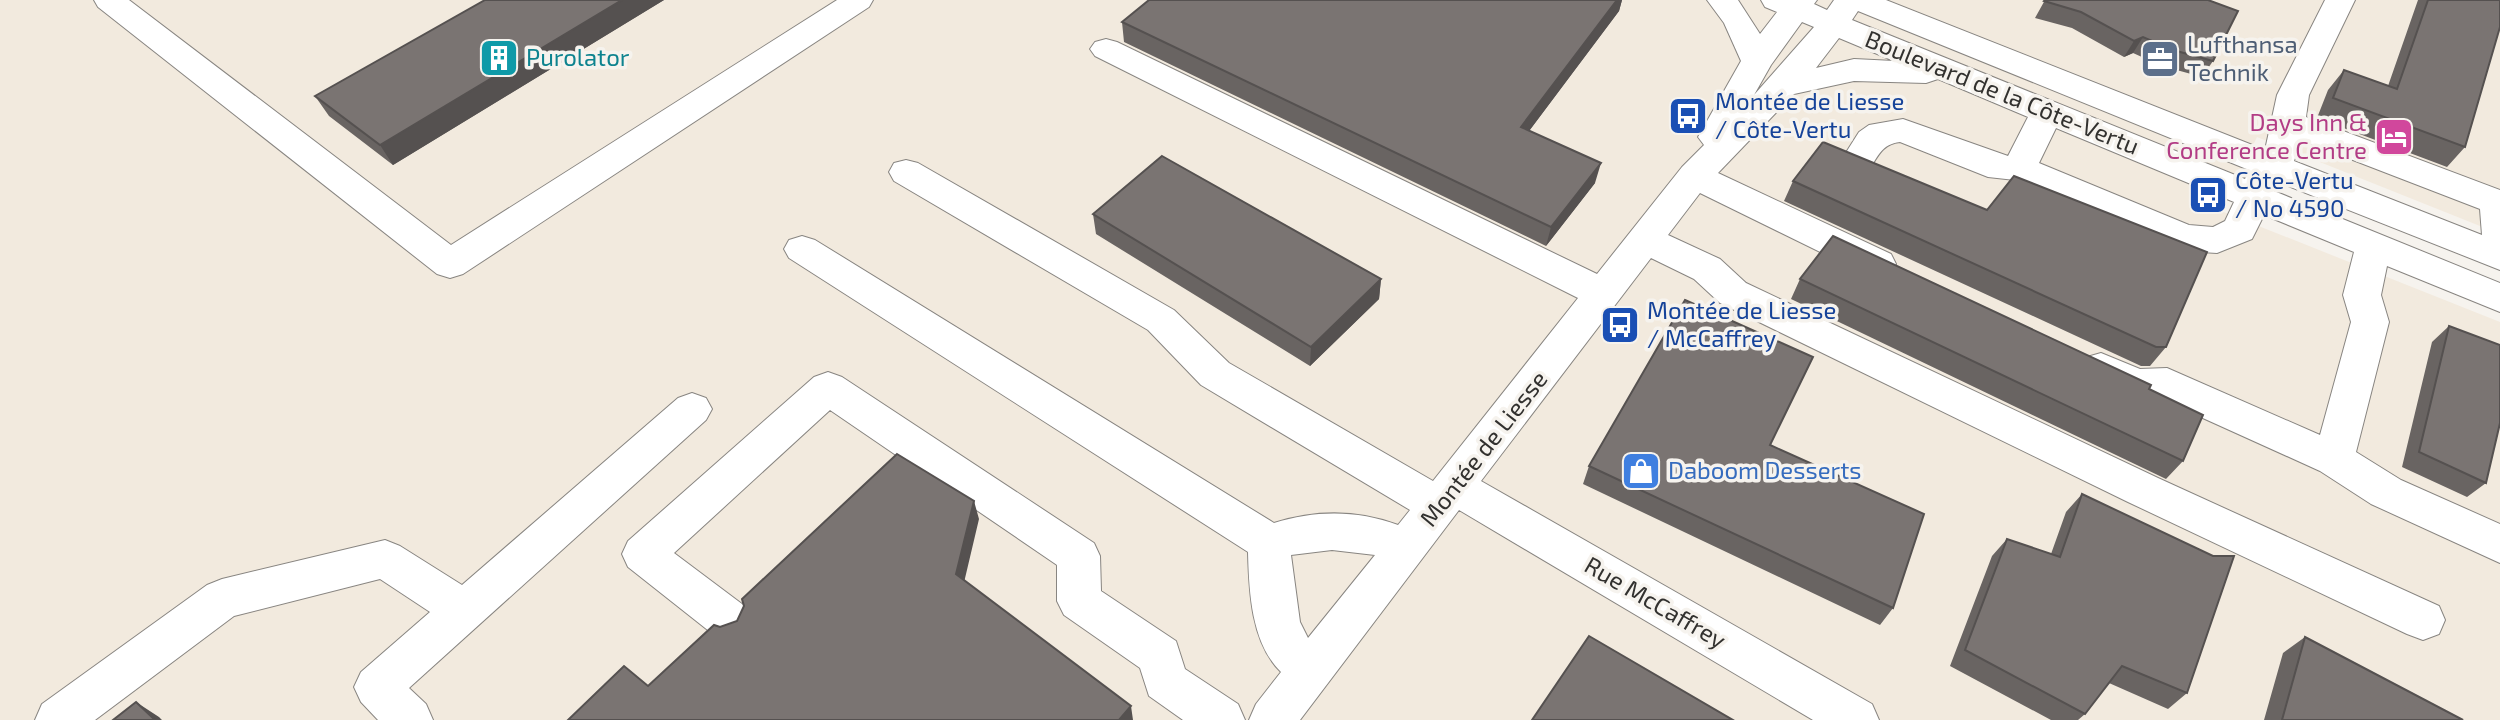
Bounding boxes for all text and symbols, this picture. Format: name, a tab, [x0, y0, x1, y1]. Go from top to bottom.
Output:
street label: Boulevard de la Côte-Vertu	[1861, 23, 2144, 160]
place label: Lufthansa Technik	[2187, 29, 2298, 86]
building icon: Purolator	[478, 37, 520, 79]
office icon: Lufthansa Technik	[2139, 38, 2181, 80]
place label: Purolator	[526, 42, 630, 71]
place label: Montée de Liesse / Côte-Vertu	[1715, 86, 1904, 143]
bus stop icon: Montée de Liesse / Côte-Vertu	[1667, 95, 1709, 137]
place label: Days Inn & Conference Centre	[2166, 107, 2367, 164]
hotel icon: Days Inn & Conference Centre	[2373, 116, 2415, 158]
place label: Côte-Vertu / No 4590	[2235, 165, 2354, 222]
bus stop icon: Côte-Vertu / No 4590	[2187, 174, 2229, 216]
place label: Montée de Liesse / McCaffrey	[1647, 295, 1836, 352]
bus stop icon: Montée de Liesse / McCaffrey	[1599, 304, 1641, 346]
street label: Montée de Liesse	[1413, 365, 1553, 532]
shop icon: Daboom Desserts	[1620, 450, 1662, 492]
place label: Daboom Desserts	[1668, 455, 1862, 484]
street label: Rue McCaffrey	[1580, 550, 1732, 654]

